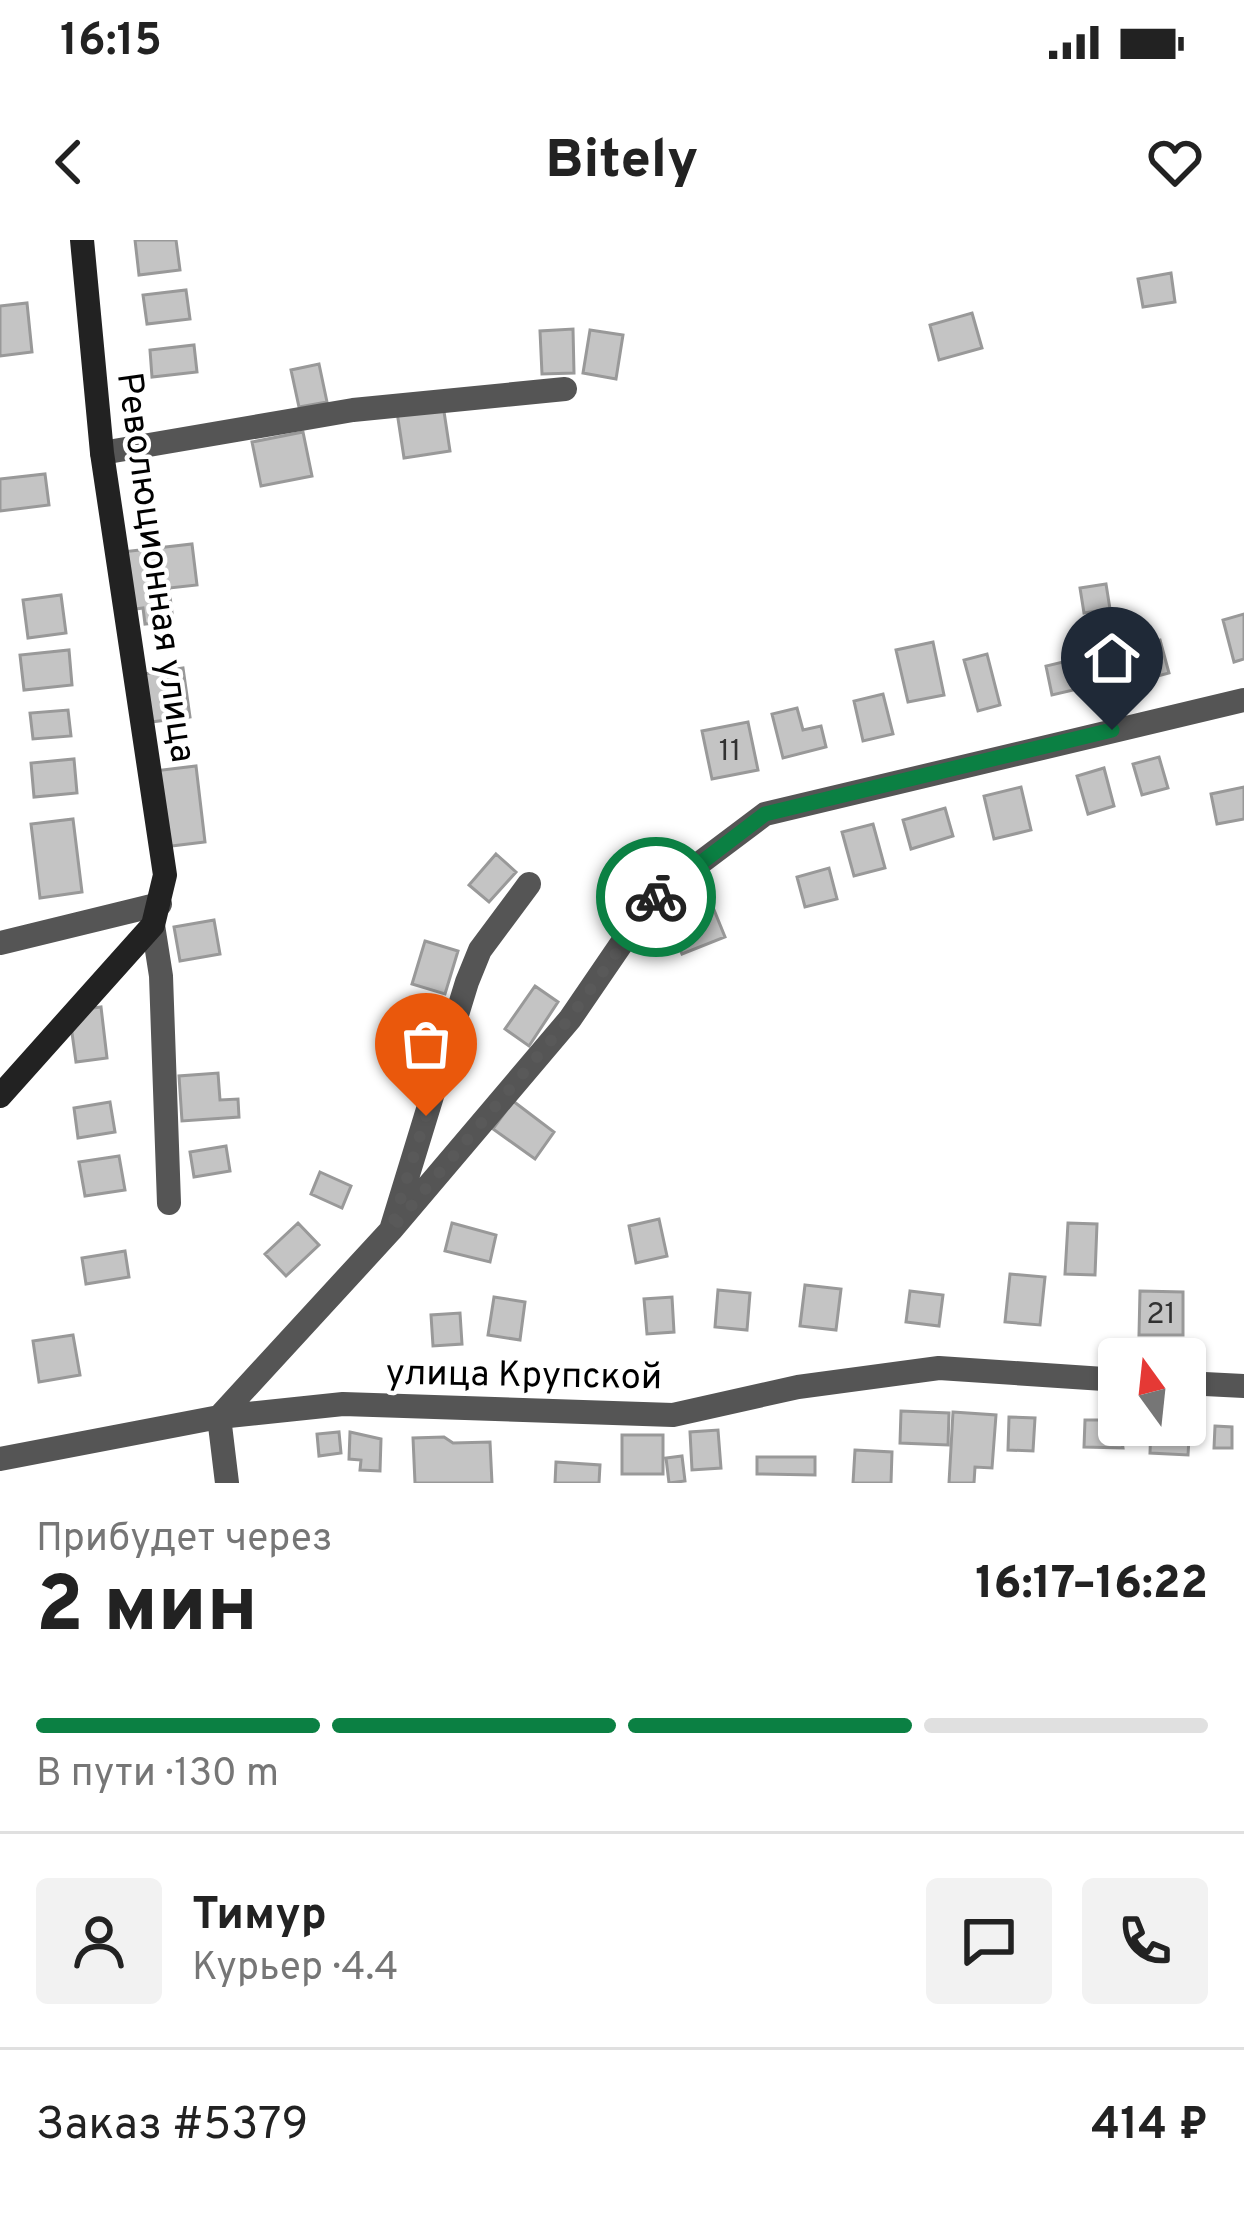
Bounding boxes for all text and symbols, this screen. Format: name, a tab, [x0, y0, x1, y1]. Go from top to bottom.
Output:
text: 16:15	[60, 14, 162, 71]
text: Bitely	[546, 128, 698, 197]
icon: back	[36, 129, 102, 195]
icon: heart	[1142, 129, 1208, 195]
street label: Революционная улица	[104, 369, 204, 766]
pin	[1061, 607, 1163, 730]
icon: home	[1079, 625, 1145, 691]
house number: 11	[719, 734, 741, 771]
courier	[596, 837, 716, 957]
icon: bike	[623, 864, 689, 930]
pin	[375, 993, 477, 1116]
icon: bag	[393, 1011, 459, 1077]
house number: 21	[1146, 1297, 1176, 1334]
north arrow	[1098, 1338, 1206, 1446]
map controls	[1098, 1338, 1206, 1446]
street label: улица Крупской	[385, 1352, 662, 1402]
text: Прибудет через	[36, 1516, 333, 1565]
text: 16:17–16:22	[975, 1557, 1208, 1614]
text: 2 мин	[36, 1560, 258, 1659]
text: В пути · 130 m	[36, 1751, 279, 1800]
button: person	[36, 1878, 162, 2004]
button: chat	[926, 1878, 1052, 2004]
button: phone	[1082, 1878, 1208, 2004]
text: Тимур	[192, 1888, 327, 1945]
text: Курьер · 4.4	[192, 1945, 398, 1994]
text: Заказ #5379	[36, 2098, 308, 2155]
text: 414 ₽	[1091, 2098, 1208, 2155]

